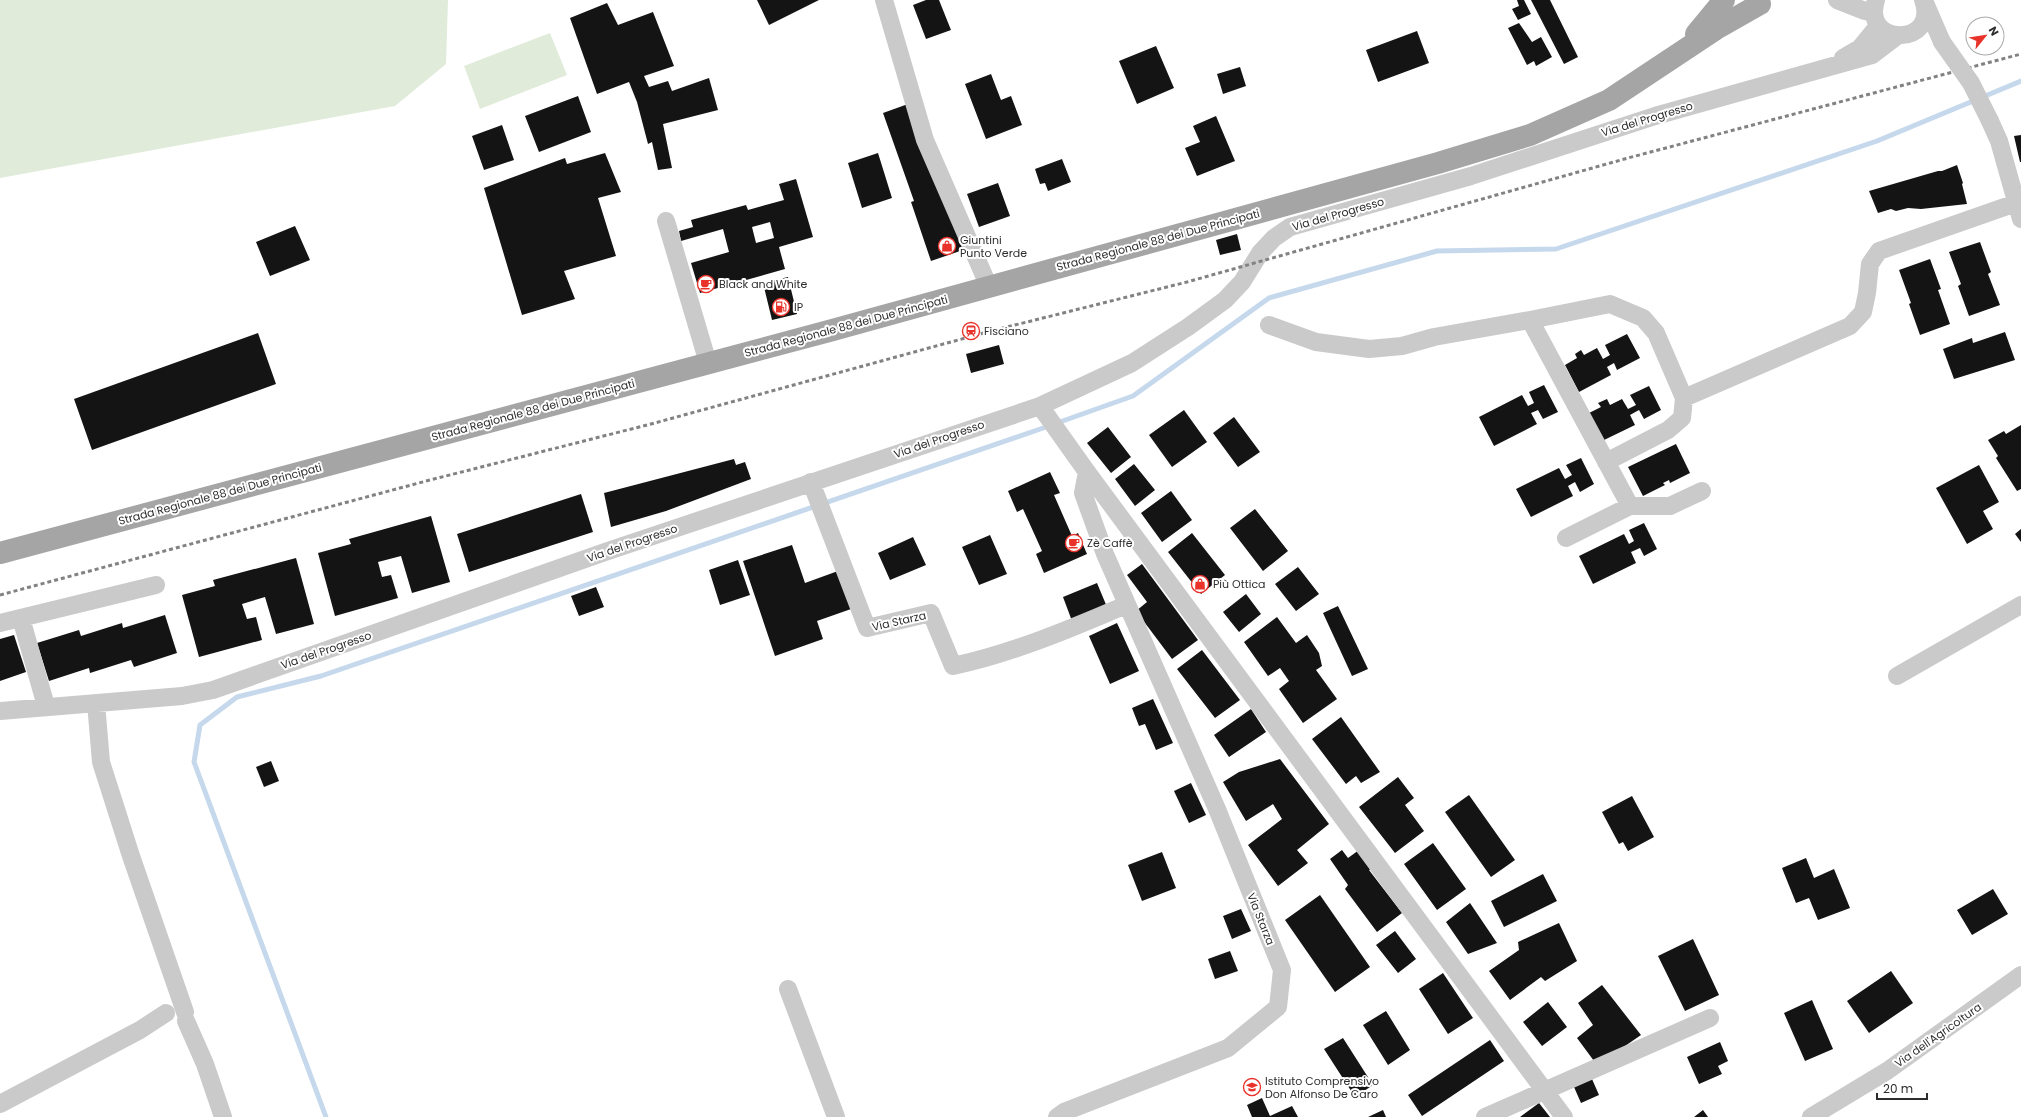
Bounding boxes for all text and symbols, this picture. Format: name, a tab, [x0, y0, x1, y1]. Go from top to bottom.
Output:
north arrow	[1965, 16, 2005, 56]
text: N	[1985, 23, 2003, 39]
street label: Via del Progresso	[1599, 97, 1695, 141]
street label: Via del Progresso	[1290, 193, 1386, 235]
street label: Strada Regionale 88 dei Due Principati	[1055, 205, 1262, 275]
place label: Giuntini Punto Verde	[960, 232, 1027, 261]
shop icon: Giuntini Punto Verde	[937, 236, 957, 256]
cafe icon: Black and White	[696, 274, 716, 294]
place label: Black and White	[719, 276, 807, 292]
street label: Strada Regionale 88 dei Due Principati	[743, 291, 950, 361]
fuel station icon: IP	[771, 297, 791, 317]
place label: IP	[794, 299, 803, 315]
station icon: Fisciano	[961, 321, 981, 341]
place label: Fisciano	[984, 323, 1029, 339]
street label: Strada Regionale 88 dei Due Principati	[430, 375, 637, 445]
street label: Via del Progresso	[892, 416, 986, 462]
street label: Strada Regionale 88 dei Due Principati	[117, 459, 324, 529]
street label: Via del Progresso	[585, 520, 679, 566]
cafe icon: Zè Caffè	[1064, 533, 1084, 553]
place label: Zè Caffè	[1087, 535, 1133, 551]
shop icon: Più Ottica	[1190, 574, 1210, 594]
place label: Più Ottica	[1213, 576, 1266, 592]
street label: Via Starza	[870, 607, 928, 635]
street label: Via del Progresso	[279, 627, 373, 673]
street label: Via Starza	[1243, 891, 1279, 947]
street label: Via dell'Agricoltura	[1891, 999, 1985, 1071]
place label: Istituto Comprensivo Don Alfonso De Caro	[1265, 1073, 1379, 1102]
scale bar	[1877, 1075, 1927, 1101]
school or university icon: Istituto Comprensivo Don Alfonso De Caro	[1242, 1077, 1262, 1097]
text: 20 m	[1883, 1080, 1913, 1097]

